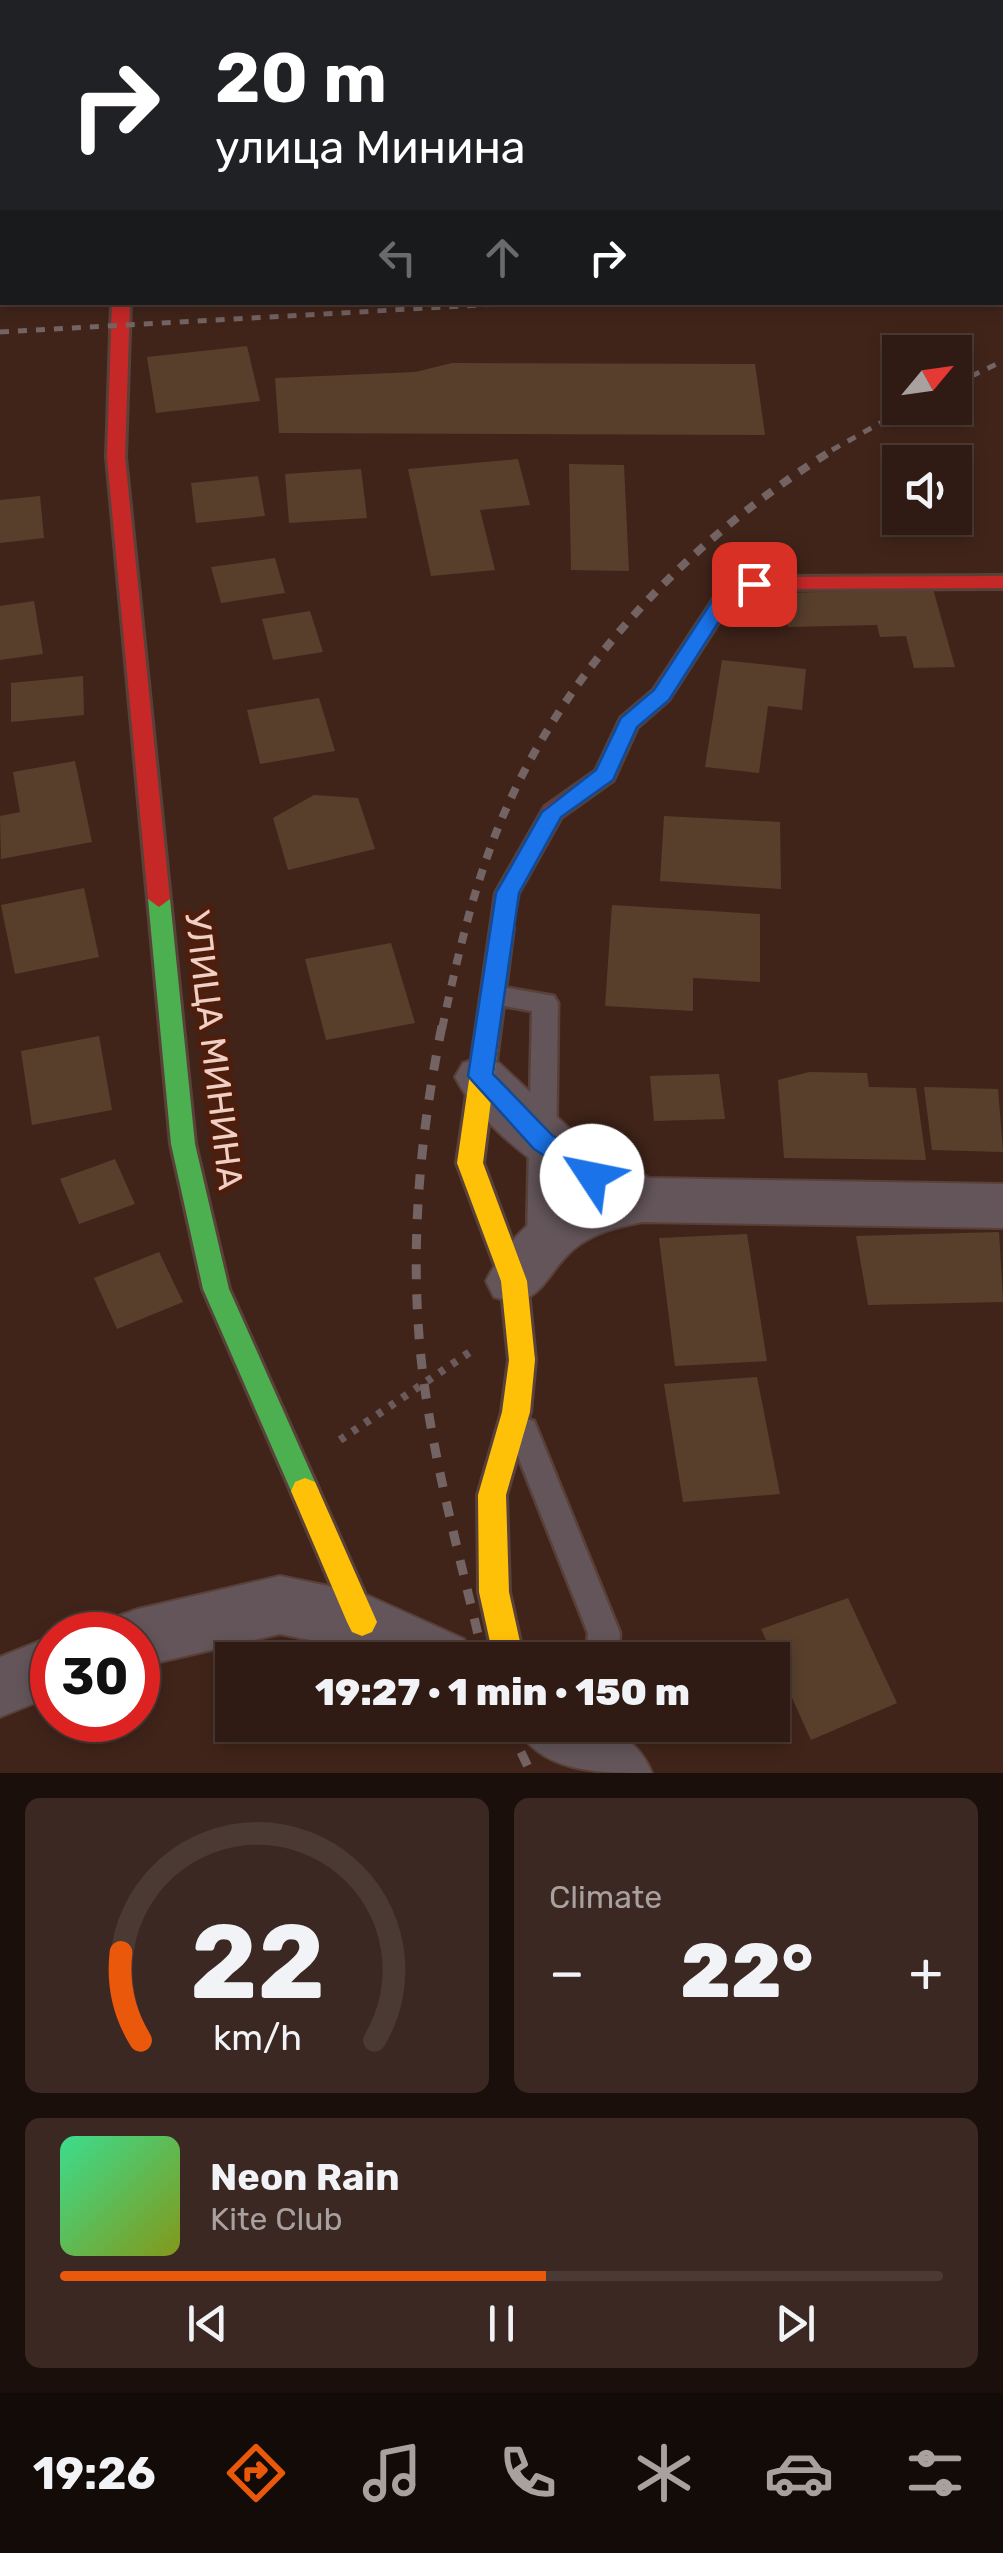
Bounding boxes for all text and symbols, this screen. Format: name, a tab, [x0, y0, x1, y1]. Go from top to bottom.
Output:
text: 20 m	[215, 37, 387, 120]
icon: right	[50, 40, 180, 170]
text: улица Минина	[215, 121, 526, 174]
icon: left	[370, 230, 425, 285]
icon: ahead	[475, 230, 530, 285]
icon: right	[580, 230, 635, 285]
north arrow	[882, 335, 972, 425]
map controls	[882, 335, 972, 535]
button: sound	[882, 445, 972, 535]
pin	[712, 542, 797, 627]
icon: arrive	[727, 557, 782, 612]
street label: УЛИЦА МИНИНА	[176, 908, 252, 1192]
position arrow	[540, 1124, 644, 1228]
speed limit sign: 30	[30, 1612, 160, 1742]
text: 19:27 · 1 min · 150 m	[315, 1669, 690, 1715]
text: Climate	[549, 1878, 662, 1916]
text: 22	[189, 1901, 325, 2024]
text: 22°	[680, 1927, 813, 2016]
text: −	[549, 1940, 585, 2005]
text: +	[909, 1940, 943, 2005]
text: km/h	[212, 2017, 302, 2059]
text: Neon Rain	[210, 2154, 400, 2200]
text: Kite Club	[210, 2200, 343, 2238]
icon: previous	[180, 2296, 235, 2351]
icon: pause	[474, 2296, 529, 2351]
icon: next	[768, 2296, 823, 2351]
icon: directions	[221, 2438, 291, 2508]
icon: music	[357, 2438, 427, 2508]
icon: phone	[493, 2438, 563, 2508]
icon: climate	[629, 2438, 699, 2508]
icon: car	[764, 2438, 834, 2508]
icon: filters	[900, 2438, 970, 2508]
text: 19:26	[33, 2447, 156, 2500]

